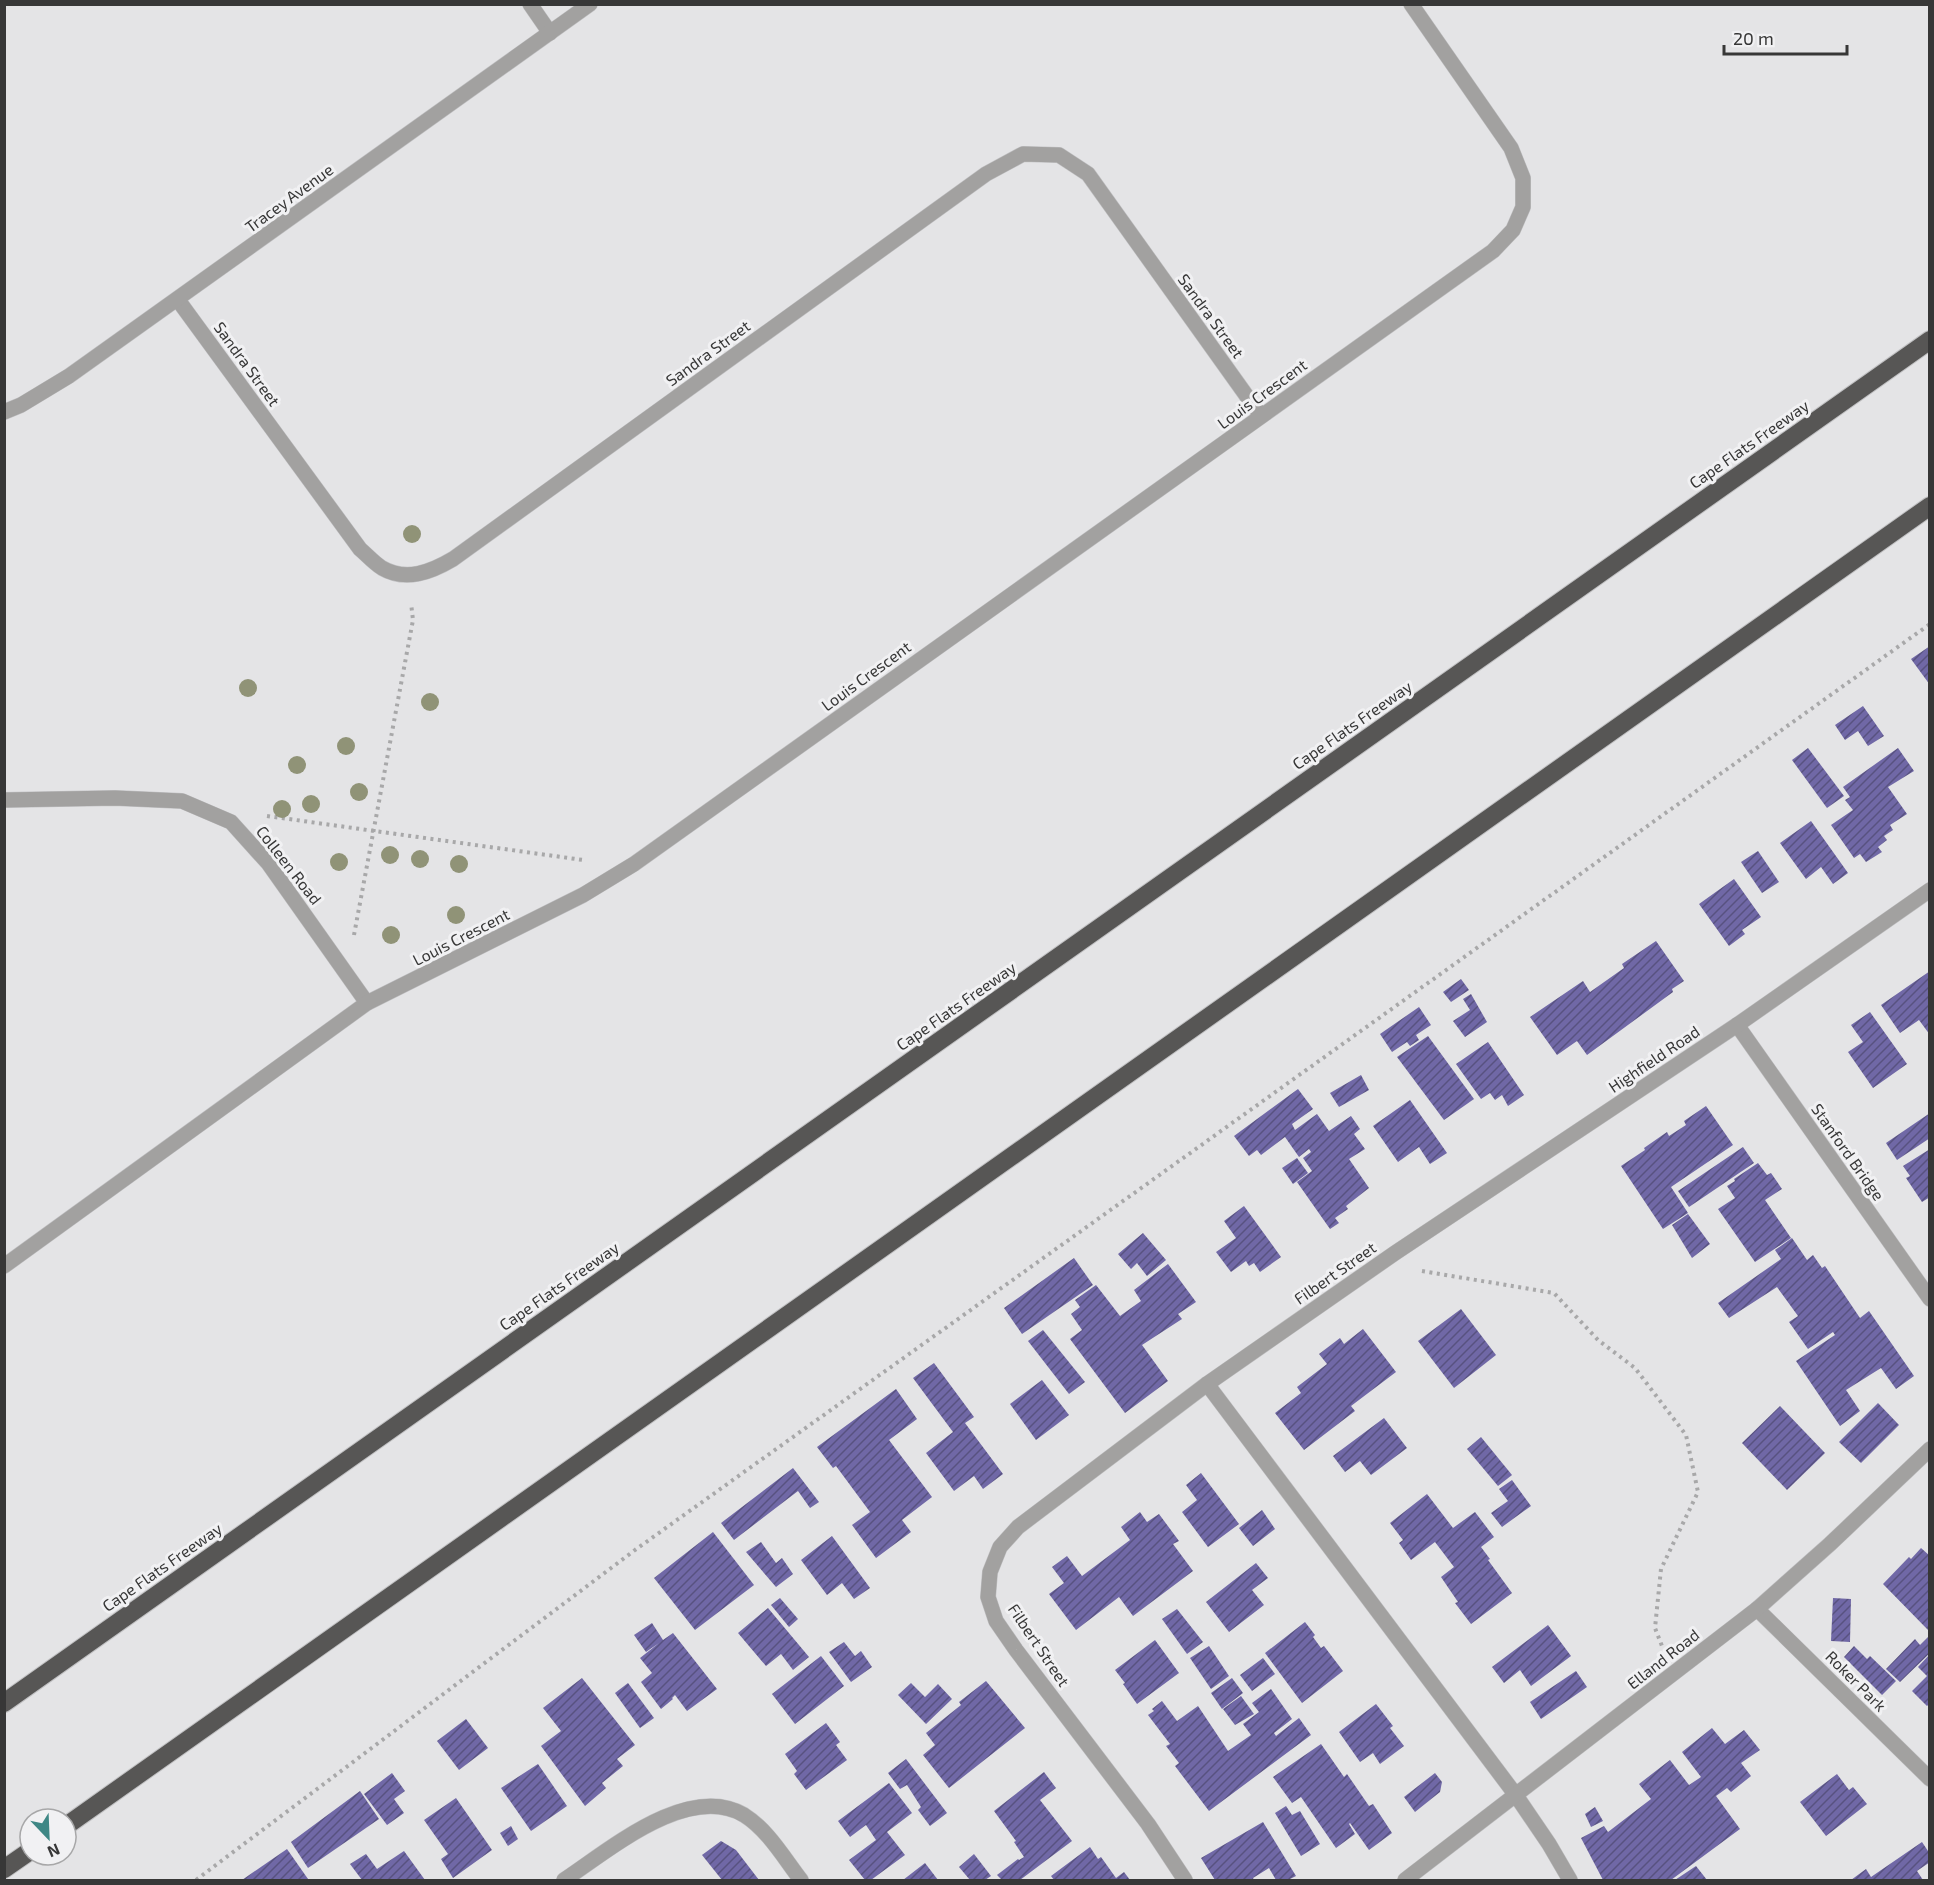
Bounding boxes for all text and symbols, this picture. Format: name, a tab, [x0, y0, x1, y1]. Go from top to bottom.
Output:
scale bar	[1724, 18, 1847, 56]
text: 20 m	[1733, 27, 1774, 49]
street label: Tracey Avenue	[241, 159, 336, 236]
street label: Sandra Street	[1174, 270, 1248, 362]
street label: Sandra Street	[662, 316, 754, 390]
street label: Sandra Street	[210, 318, 284, 410]
street label: Louis Crescent	[1213, 355, 1310, 432]
street label: Cape Flats Freeway	[1685, 395, 1813, 492]
street label: Louis Crescent	[817, 637, 914, 714]
street label: Cape Flats Freeway	[1288, 676, 1416, 773]
street label: Colleen Road	[253, 822, 326, 908]
street label: Louis Crescent	[409, 904, 512, 969]
street label: Cape Flats Freeway	[892, 957, 1020, 1054]
street label: Highfield Road	[1605, 1021, 1703, 1096]
street label: Stanford Bridge	[1808, 1100, 1889, 1204]
street label: Cape Flats Freeway	[495, 1237, 623, 1334]
street label: Filbert Street	[1290, 1237, 1379, 1308]
street label: Cape Flats Freeway	[98, 1518, 226, 1615]
street label: Filbert Street	[1005, 1600, 1074, 1690]
street label: Elland Road	[1623, 1625, 1702, 1693]
street label: Roker Park	[1822, 1646, 1891, 1715]
north arrow	[18, 1807, 78, 1867]
text: N	[45, 1840, 63, 1862]

